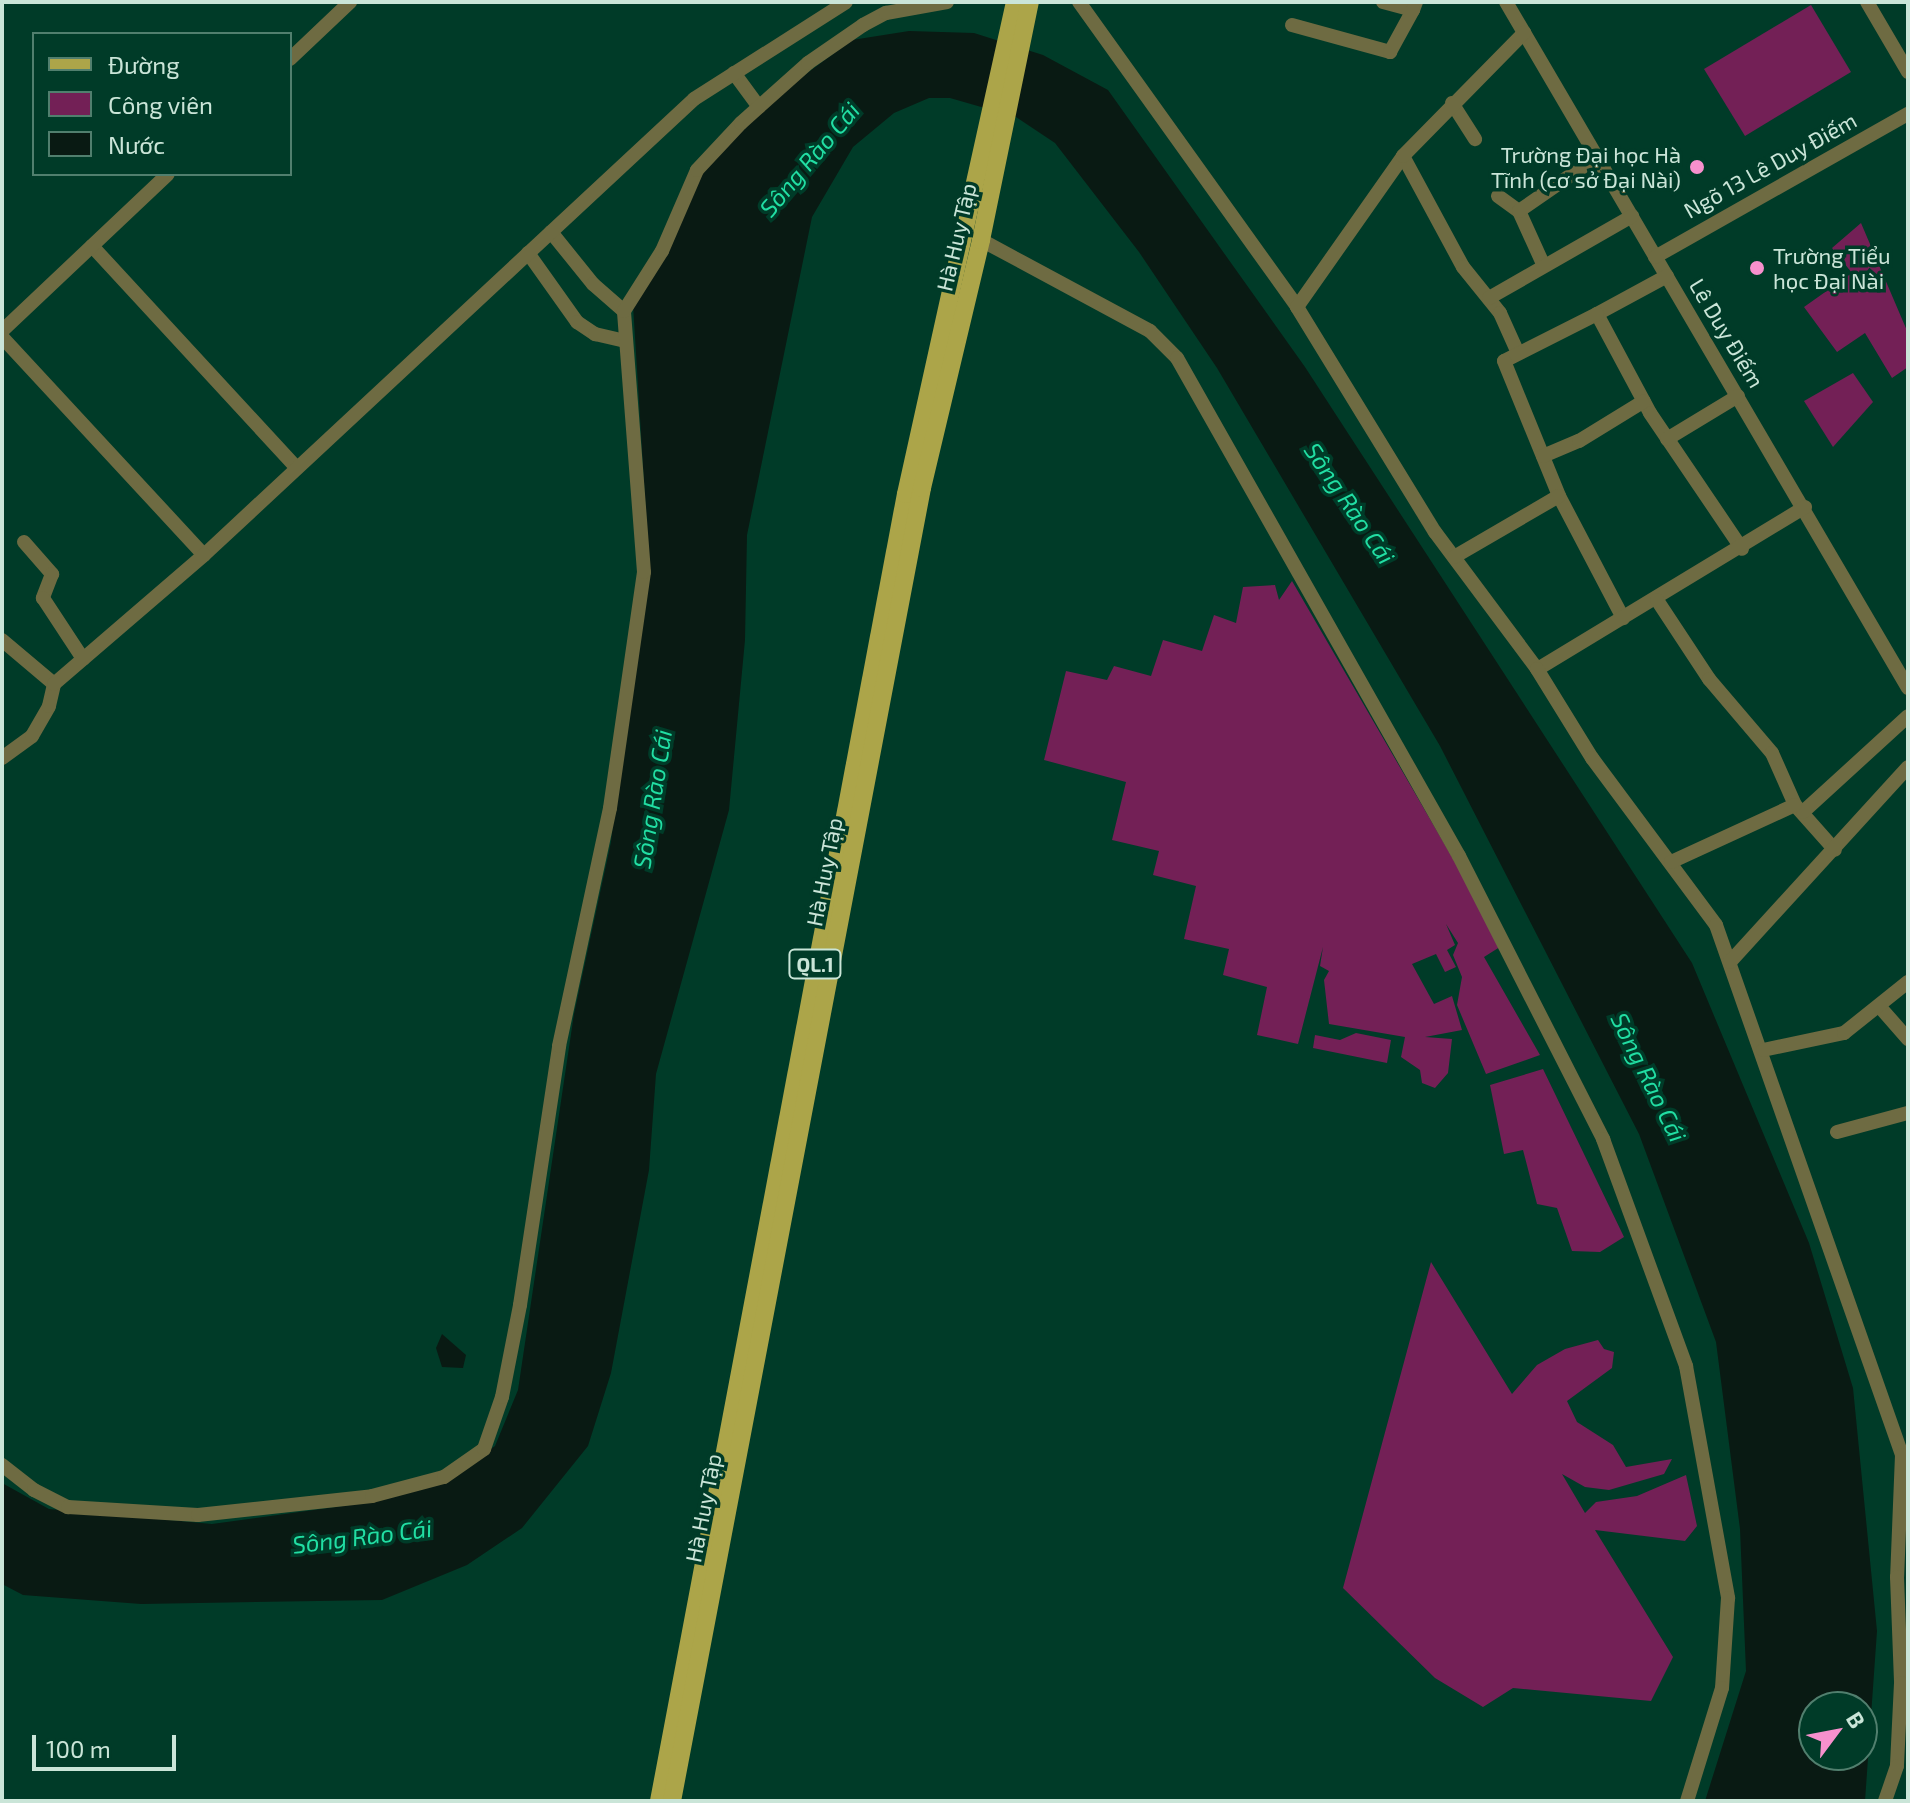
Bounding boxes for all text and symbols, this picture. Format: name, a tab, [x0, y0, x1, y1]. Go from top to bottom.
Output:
legend	[32, 32, 292, 176]
text: Đường	[108, 50, 180, 79]
text: Công viên	[108, 90, 213, 119]
water label: Sông Rào Cái	[753, 96, 865, 222]
street label: Ngõ 13 Lê Duy Điếm	[1679, 106, 1861, 224]
text: Nước	[108, 130, 165, 159]
place label: Trường Đại học Hà Tĩnh (cơ sở Đại Nài)	[1491, 141, 1681, 192]
marker: Trường Đại học Hà Tĩnh (cơ sở Đại Nài)	[1688, 158, 1706, 176]
street label: Hà Huy Tập	[931, 180, 981, 294]
place label: Trường Tiểu học Đại Nài	[1773, 242, 1891, 294]
marker: Trường Tiểu học Đại Nài	[1748, 259, 1766, 277]
street label: Lê Duy Điếm	[1684, 274, 1770, 392]
water label: Sông Rào Cái	[1299, 437, 1401, 569]
water label: Sông Rào Cái	[627, 727, 677, 871]
street label: Hà Huy Tập	[800, 815, 848, 929]
road number: QL.1	[787, 948, 843, 980]
water label: Sông Rào Cái	[1605, 1008, 1693, 1146]
street label: Hà Huy Tập	[679, 1451, 727, 1565]
water label: Sông Rào Cái	[291, 1513, 433, 1559]
north arrow	[1798, 1691, 1878, 1771]
text: B	[1842, 1706, 1871, 1732]
scale bar	[36, 1719, 180, 1769]
text: 100 m	[46, 1734, 111, 1763]

